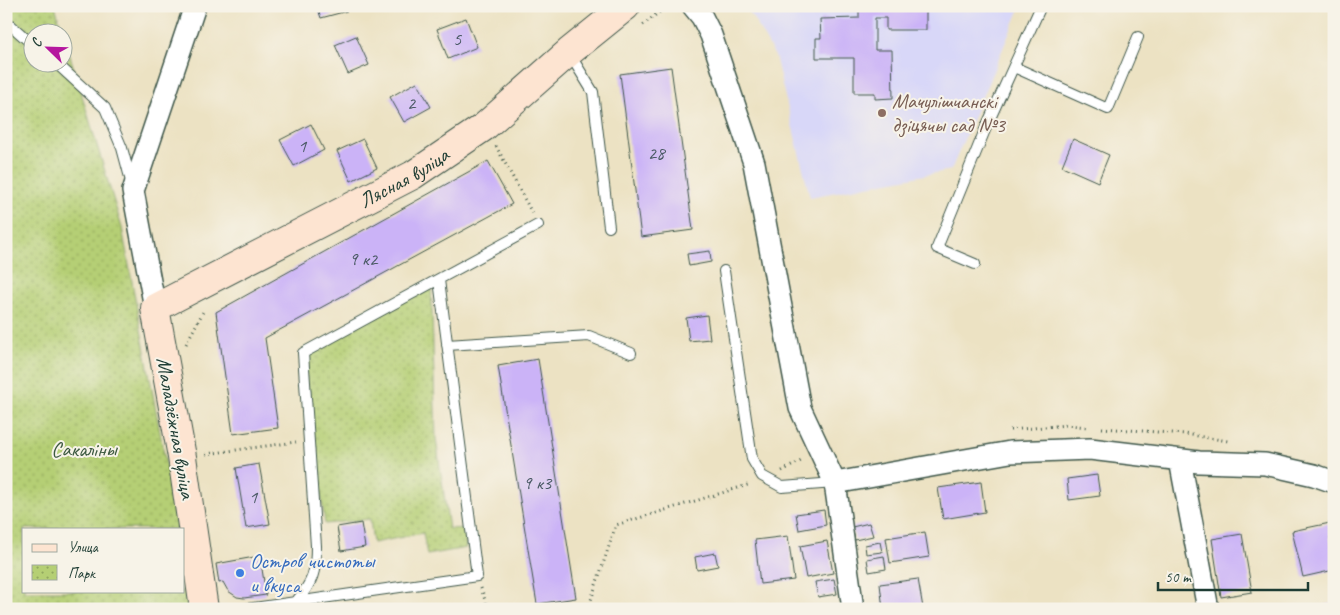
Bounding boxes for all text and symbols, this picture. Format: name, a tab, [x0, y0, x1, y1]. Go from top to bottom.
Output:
north arrow	[22, 22, 72, 72]
house number: 5	[453, 27, 463, 51]
text: С	[27, 35, 46, 50]
place label: Мачулішчанскі дзіцячы сад №3	[892, 88, 1007, 138]
house number: 2	[407, 91, 417, 115]
marker: Мачулішчанскі дзіцячы сад №3	[876, 107, 888, 119]
house number: 1	[298, 134, 308, 158]
street label: Лясная вуліца	[355, 141, 455, 214]
house number: 28	[647, 141, 667, 165]
house number: 9 к2	[349, 247, 379, 271]
street label: Маладзёжная вуліца	[151, 355, 202, 503]
park label: Сакаліны	[51, 436, 119, 462]
house number: 9 к3	[523, 471, 553, 495]
house number: 1	[249, 485, 259, 509]
legend	[22, 528, 185, 592]
text: Улица	[68, 538, 99, 557]
place label: Остров чистоты и вкуса	[250, 548, 376, 598]
scale bar	[1158, 560, 1308, 592]
text: Парк	[68, 564, 96, 583]
marker: Остров чистоты и вкуса	[234, 567, 246, 579]
text: 50 m	[1165, 568, 1192, 587]

